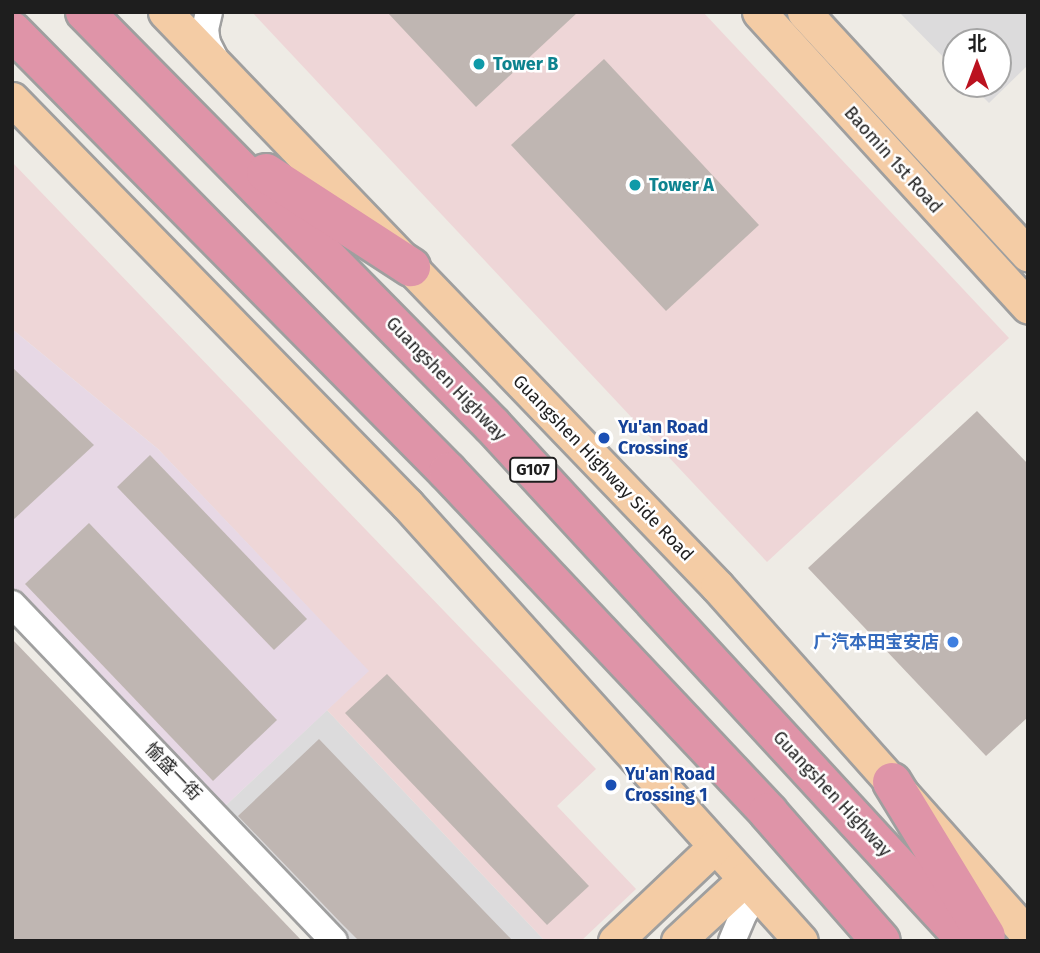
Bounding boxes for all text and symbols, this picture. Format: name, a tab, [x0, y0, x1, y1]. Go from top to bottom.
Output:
north arrow	[942, 28, 1012, 98]
text: 北	[967, 32, 987, 55]
place label: Tower B	[493, 53, 558, 75]
marker: Tower B	[471, 56, 487, 72]
street label: Baomin 1st Road	[839, 102, 947, 218]
place label: Tower A	[649, 174, 714, 196]
marker: Tower A	[627, 177, 643, 193]
street label: Guangshen Highway	[381, 313, 511, 445]
street label: Guangshen Highway Side Road	[508, 370, 698, 566]
place label: Yu'an Road Crossing	[618, 417, 708, 460]
marker: Yu'an Road Crossing	[596, 430, 612, 446]
road number: G107	[508, 457, 558, 482]
place label: 广汽本田宝安店	[813, 631, 939, 653]
marker: 广汽本田宝安店	[945, 634, 961, 650]
street label: Guangshen Highway	[768, 727, 896, 861]
street label: 愉盛一街	[140, 739, 206, 805]
place label: Yu'an Road Crossing 1	[625, 764, 715, 806]
marker: Yu'an Road Crossing 1	[603, 777, 619, 793]

